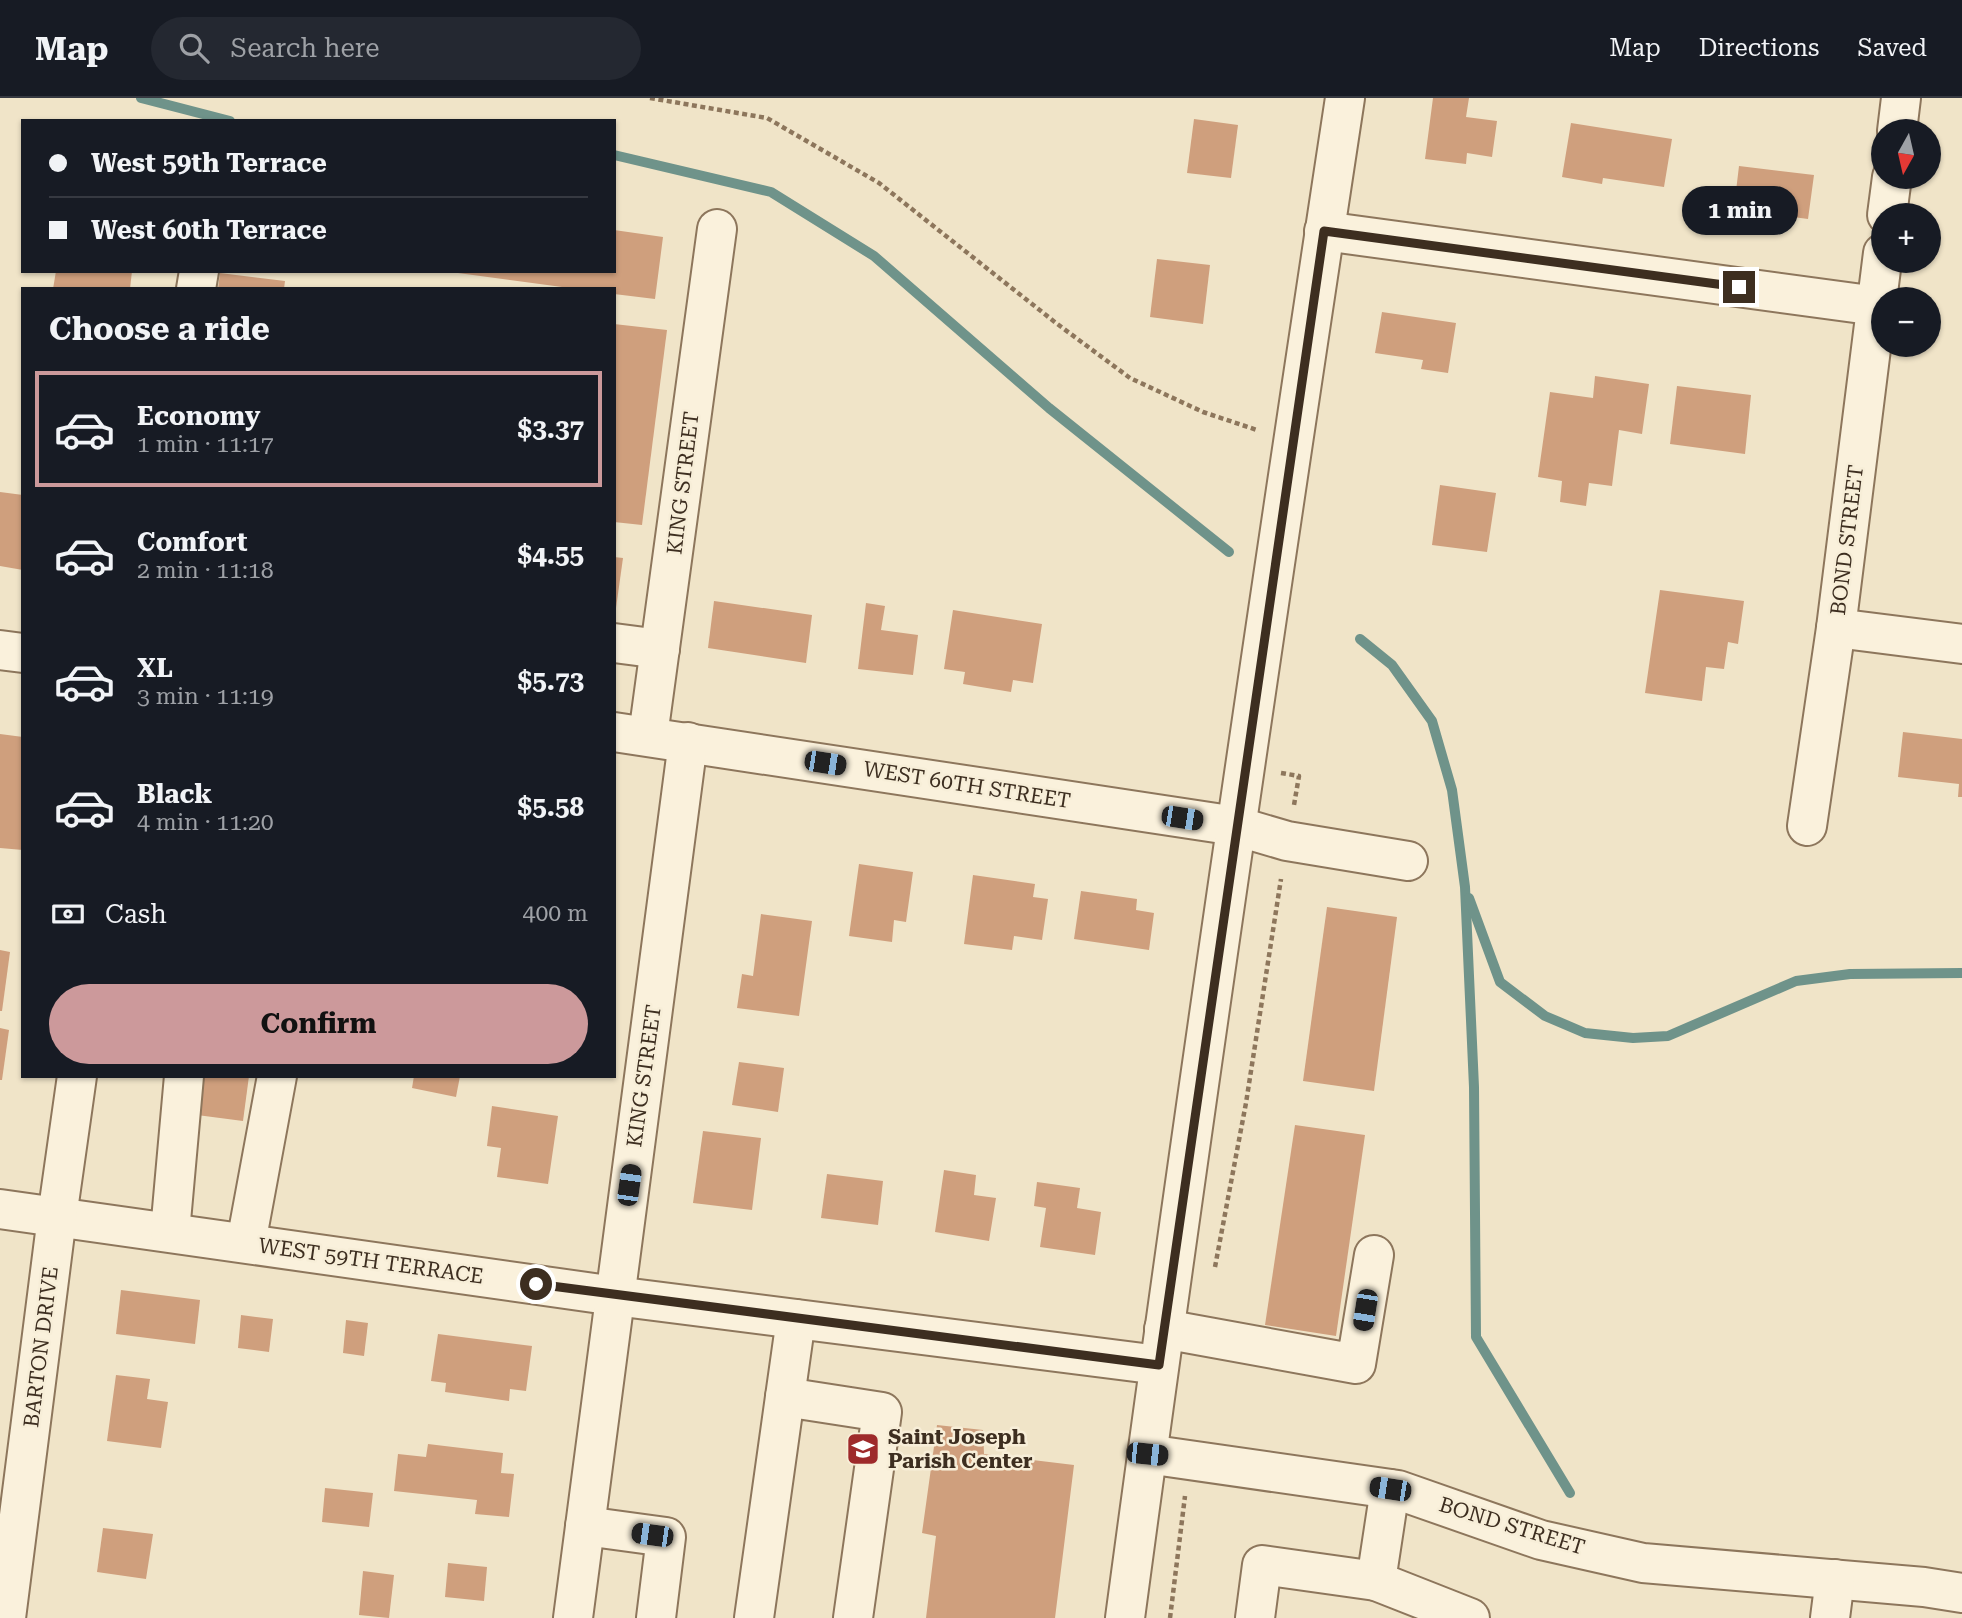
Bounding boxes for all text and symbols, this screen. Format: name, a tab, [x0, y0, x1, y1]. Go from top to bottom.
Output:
search box	[151, 17, 641, 80]
text: Map	[35, 29, 109, 68]
icon: search	[175, 29, 213, 67]
text: Search here	[231, 33, 380, 63]
text: Map	[1609, 34, 1661, 62]
text: Directions	[1699, 34, 1819, 62]
text: Saved	[1857, 34, 1927, 62]
north arrow	[1871, 119, 1941, 189]
map controls	[1871, 119, 1941, 357]
text: West 59th Terrace	[91, 148, 327, 178]
callout: 1 min	[1681, 186, 1797, 234]
text: 1 min	[1708, 197, 1772, 224]
button: +	[1871, 203, 1941, 273]
text: West 60th Terrace	[91, 215, 327, 245]
route end	[1723, 271, 1755, 303]
button: −	[1871, 287, 1941, 357]
text: Choose a ride	[49, 310, 270, 348]
icon: car	[53, 398, 116, 461]
text: Economy	[137, 401, 260, 431]
street label: KING STREET	[662, 410, 704, 556]
text: $3.37	[518, 414, 584, 444]
text: 1 min · 11:17	[137, 431, 274, 458]
street label: BOND STREET	[1826, 463, 1868, 617]
icon: car	[53, 524, 116, 587]
text: Comfort	[137, 527, 247, 557]
text: $4.55	[518, 540, 584, 570]
text: 2 min · 11:18	[137, 557, 274, 584]
icon: car	[53, 650, 116, 713]
text: XL	[137, 653, 173, 683]
text: $5.73	[518, 666, 584, 696]
text: 3 min · 11:19	[137, 683, 274, 710]
car	[803, 749, 848, 777]
street label: WEST 60TH STREET	[862, 757, 1072, 813]
icon: car	[53, 776, 116, 839]
text: Black	[137, 779, 212, 809]
text: $5.58	[518, 792, 584, 822]
car	[1160, 804, 1205, 832]
text: 4 min · 11:20	[137, 809, 274, 836]
icon: cash	[49, 895, 87, 933]
text: Cash	[105, 899, 167, 929]
text: 400 m	[523, 900, 588, 927]
button: Confirm	[49, 984, 588, 1064]
street label: KING STREET	[622, 1003, 666, 1149]
car	[616, 1163, 643, 1207]
street label: WEST 59TH TERRACE	[257, 1233, 485, 1289]
street label: BARTON DRIVE	[19, 1265, 63, 1429]
route start	[520, 1268, 552, 1300]
car	[1352, 1288, 1379, 1332]
place label: Saint Joseph Parish Center	[888, 1425, 1033, 1473]
school or university icon: Saint Joseph Parish Center	[844, 1430, 882, 1468]
car	[1126, 1441, 1169, 1467]
car	[1368, 1475, 1413, 1503]
street label: BOND STREET	[1436, 1492, 1588, 1560]
car	[630, 1522, 675, 1548]

